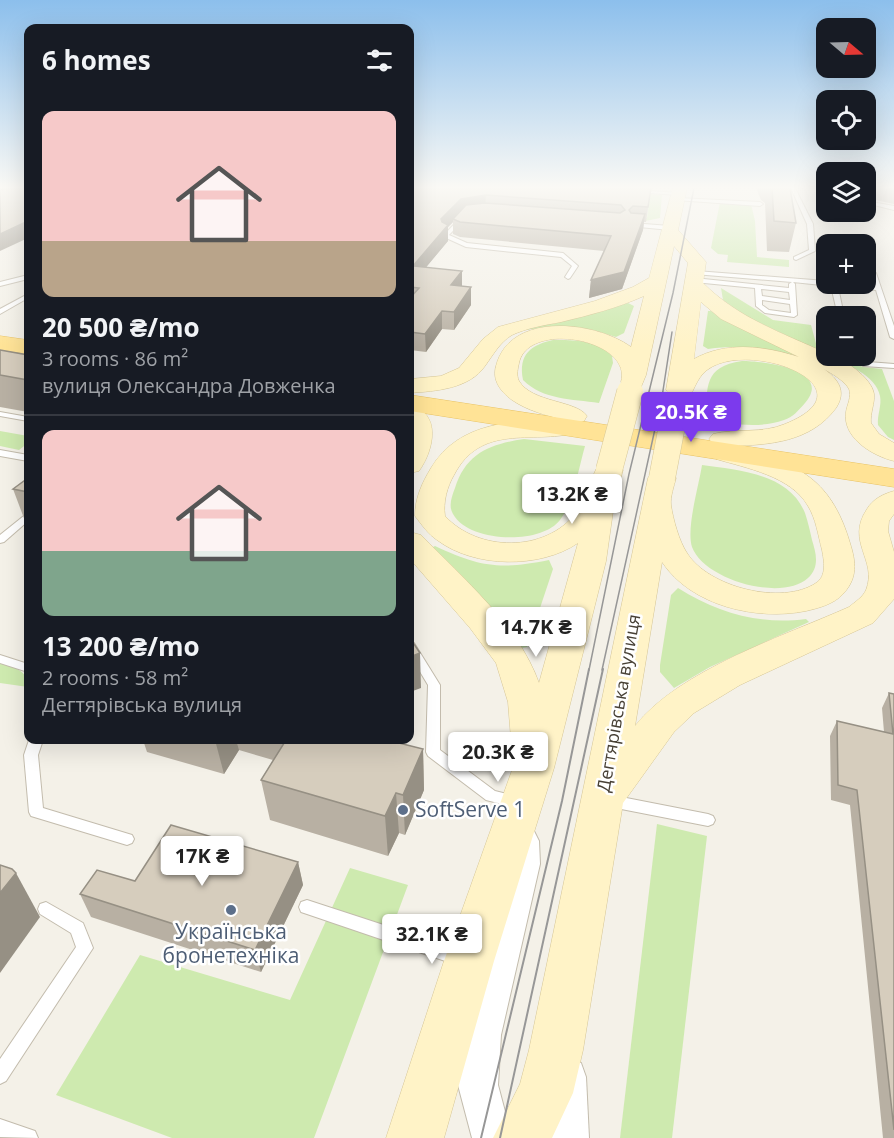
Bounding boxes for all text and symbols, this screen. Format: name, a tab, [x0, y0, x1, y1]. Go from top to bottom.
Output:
north arrow	[816, 18, 876, 78]
map controls	[816, 18, 876, 366]
text: 6 homes	[42, 42, 151, 78]
icon: filters	[363, 44, 396, 77]
button: locate	[816, 90, 876, 150]
icon: home	[165, 150, 273, 258]
button: layers	[816, 162, 876, 222]
button: +	[816, 234, 876, 294]
button: −	[816, 306, 876, 366]
text: 20 500 ₴/mo	[42, 309, 200, 345]
text: 3 rooms · 86 m²	[42, 345, 188, 372]
text: вулиця Олександра Довженка	[42, 372, 336, 399]
pin: 20.5K ₴	[636, 392, 746, 443]
text: 20.5K ₴	[655, 398, 727, 425]
icon: home	[165, 469, 273, 577]
pin: 13.2K ₴	[517, 474, 627, 525]
text: 13.2K ₴	[536, 480, 608, 507]
pin: 14.7K ₴	[481, 607, 591, 658]
street label: Дегтярівська вулиця	[591, 612, 645, 794]
text: 14.7K ₴	[500, 613, 572, 640]
text: 13 200 ₴/mo	[42, 628, 200, 664]
text: 2 rooms · 58 m²	[42, 664, 188, 691]
text: Дегтярівська вулиця	[42, 691, 242, 718]
pin: 20.3K ₴	[443, 732, 553, 783]
text: 20.3K ₴	[462, 738, 534, 765]
place label: SoftServe 1	[415, 795, 525, 823]
marker: SoftServe 1	[396, 803, 410, 817]
pin: 17K ₴	[160, 836, 244, 887]
text: 17K ₴	[175, 842, 229, 869]
marker: Українська бронетехніка	[224, 903, 238, 917]
pin: 32.1K ₴	[377, 914, 487, 965]
place label: Українська бронетехніка	[163, 917, 299, 969]
text: 32.1K ₴	[396, 920, 468, 947]

